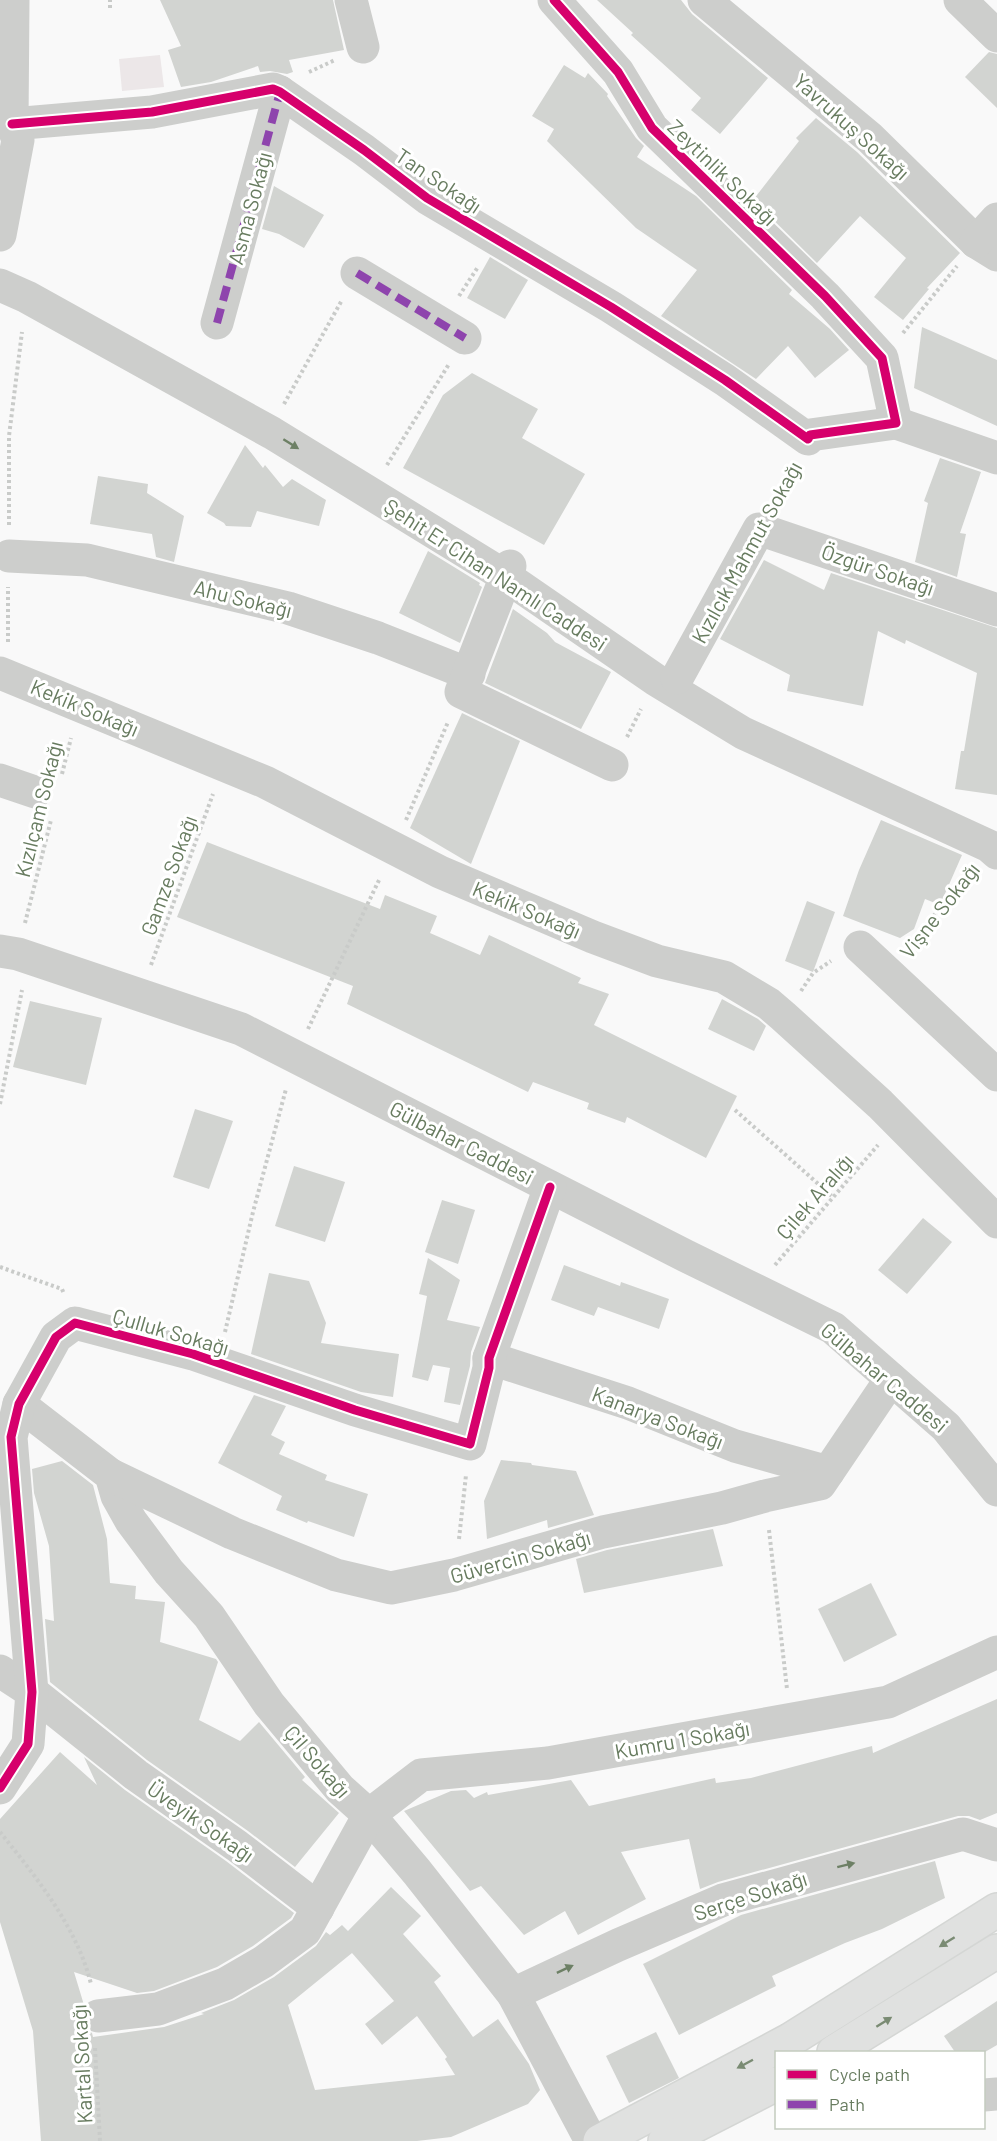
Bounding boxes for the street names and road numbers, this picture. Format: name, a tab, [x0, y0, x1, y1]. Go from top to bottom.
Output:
street label: Yavrukuş Sokağı	[789, 68, 915, 184]
street label: Zeytinlik Sokağı	[663, 114, 783, 230]
street label: Tan Sokağı	[391, 142, 487, 218]
street label: Asma Sokağı	[222, 149, 276, 267]
street label: Kızılcık Mahmut Sokağı	[686, 457, 806, 647]
street label: Şehit Er Cihan Namlı Caddesi	[380, 493, 612, 655]
street label: Özgür Sokağı	[818, 538, 938, 600]
street label: Ahu Sokağı	[191, 574, 295, 622]
street label: Kekik Sokağı	[27, 673, 143, 741]
street label: Kızılçam Sokağı	[9, 738, 67, 880]
street label: Gamze Sokağı	[135, 812, 201, 938]
street label: Vişne Sokağı	[894, 857, 984, 963]
street label: Kekik Sokağı	[469, 875, 585, 943]
street label: Gülbahar Caddesi	[386, 1095, 538, 1189]
street label: Çilek Aralığı	[770, 1148, 858, 1244]
street label: Çulluk Sokağı	[110, 1302, 232, 1360]
street label: Gülbahar Caddesi	[817, 1317, 953, 1437]
street label: Kanarya Sokağı	[589, 1380, 727, 1454]
street label: Güvercin Sokağı	[447, 1524, 593, 1588]
street label: Kumru 1 Sokağı	[613, 1715, 751, 1763]
street label: Çil Sokağı	[280, 1720, 356, 1802]
street label: Üveyik Sokağı	[143, 1775, 259, 1867]
street label: Serçe Sokağı	[690, 1865, 810, 1925]
street label: Kartal Sokağı	[65, 2004, 97, 2124]

